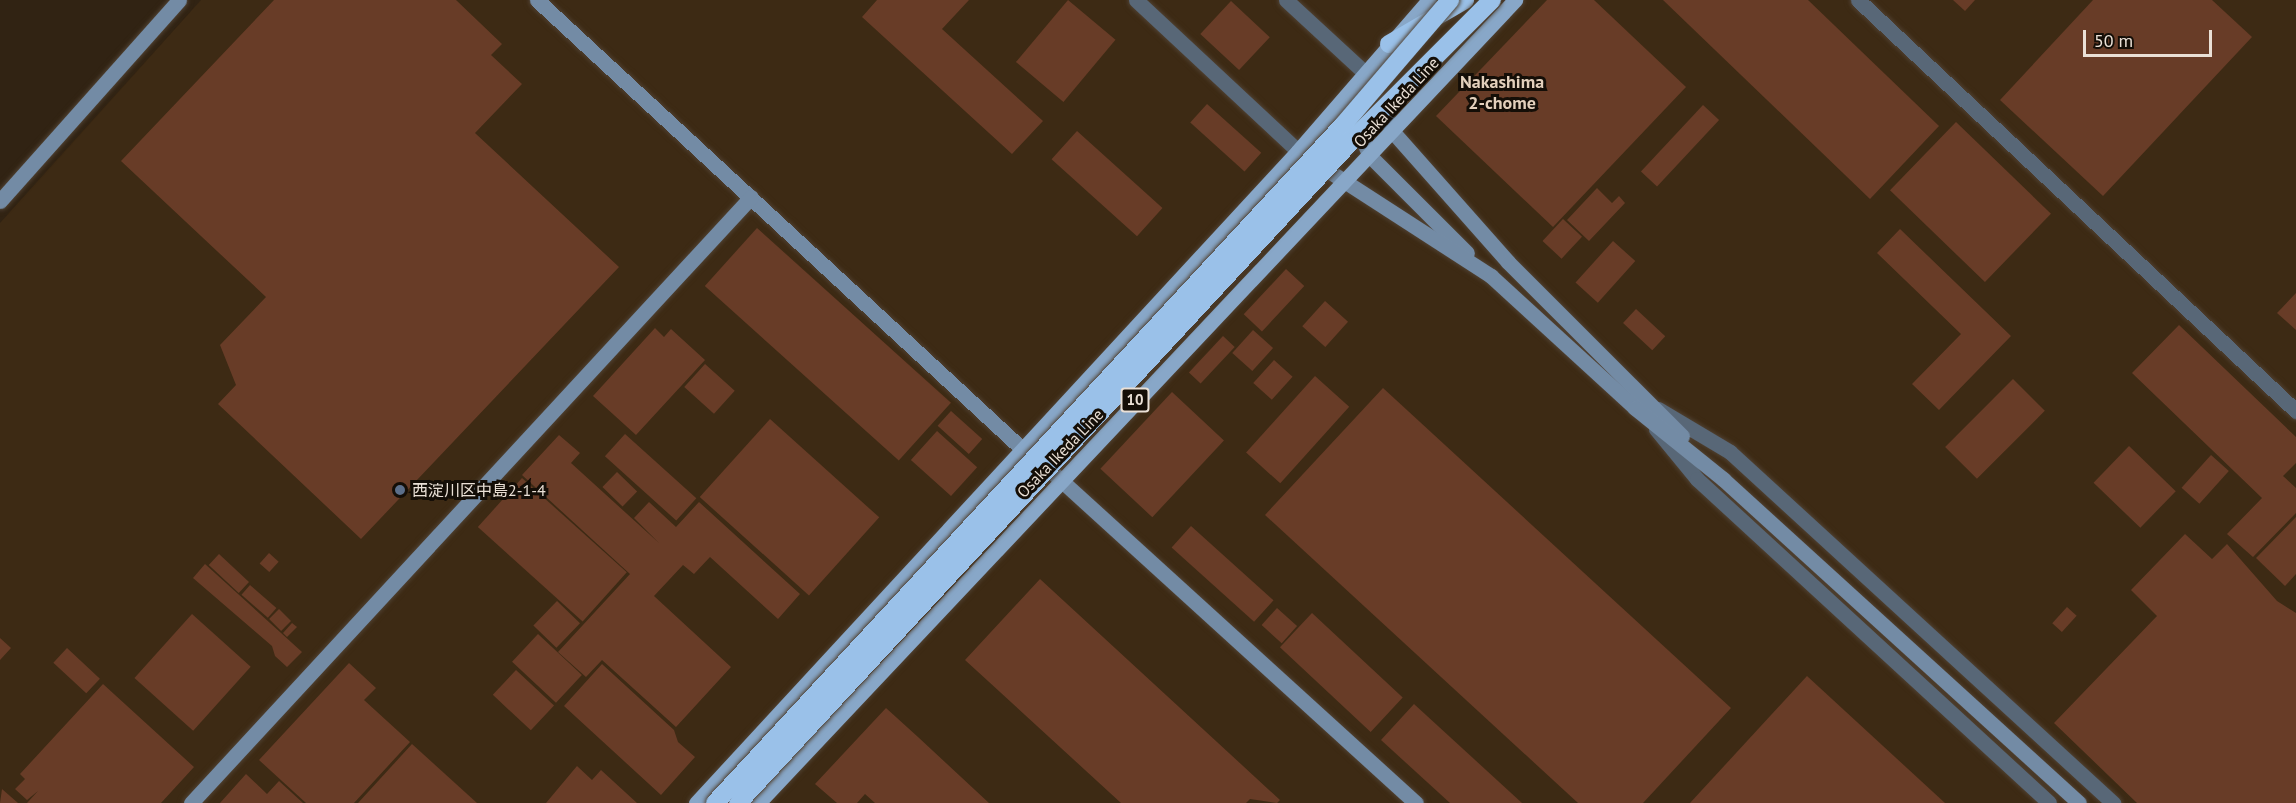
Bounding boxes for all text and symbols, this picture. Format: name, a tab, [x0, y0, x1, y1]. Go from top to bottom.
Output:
scale bar	[2086, 18, 2215, 56]
text: 50 m	[2094, 29, 2133, 52]
street label: Osaka Ikeda Line	[1349, 53, 1443, 151]
district label: Nakashima 2-chome	[1460, 72, 1544, 115]
road number: 10	[1120, 388, 1150, 412]
street label: Osaka Ikeda Line	[1013, 405, 1107, 501]
place label: 西淀川区中島2-1-4	[412, 480, 546, 500]
marker: 西淀川区中島2-1-4	[393, 483, 407, 497]

